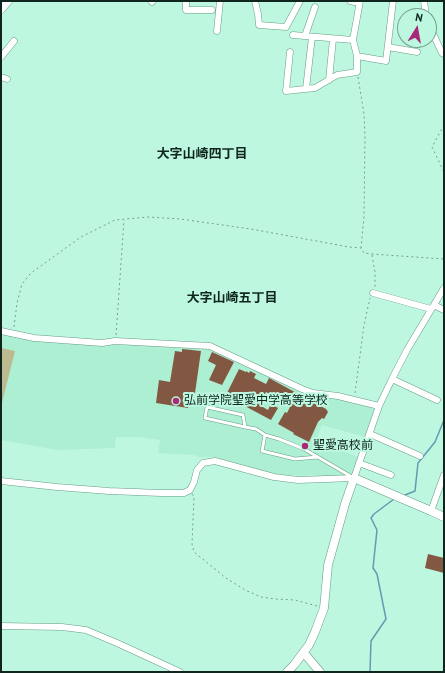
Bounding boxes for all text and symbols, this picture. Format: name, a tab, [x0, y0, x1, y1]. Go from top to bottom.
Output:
north arrow	[397, 8, 437, 48]
text: N	[414, 10, 424, 25]
district label: 大字山崎四丁目	[157, 146, 247, 162]
district label: 大字山崎五丁目	[187, 290, 277, 306]
place label: 弘前学院聖愛中学高等学校	[184, 394, 328, 408]
marker: 弘前学院聖愛中学高等学校	[171, 396, 181, 406]
place label: 聖愛高校前	[313, 439, 373, 453]
marker: 聖愛高校前	[300, 441, 310, 451]

